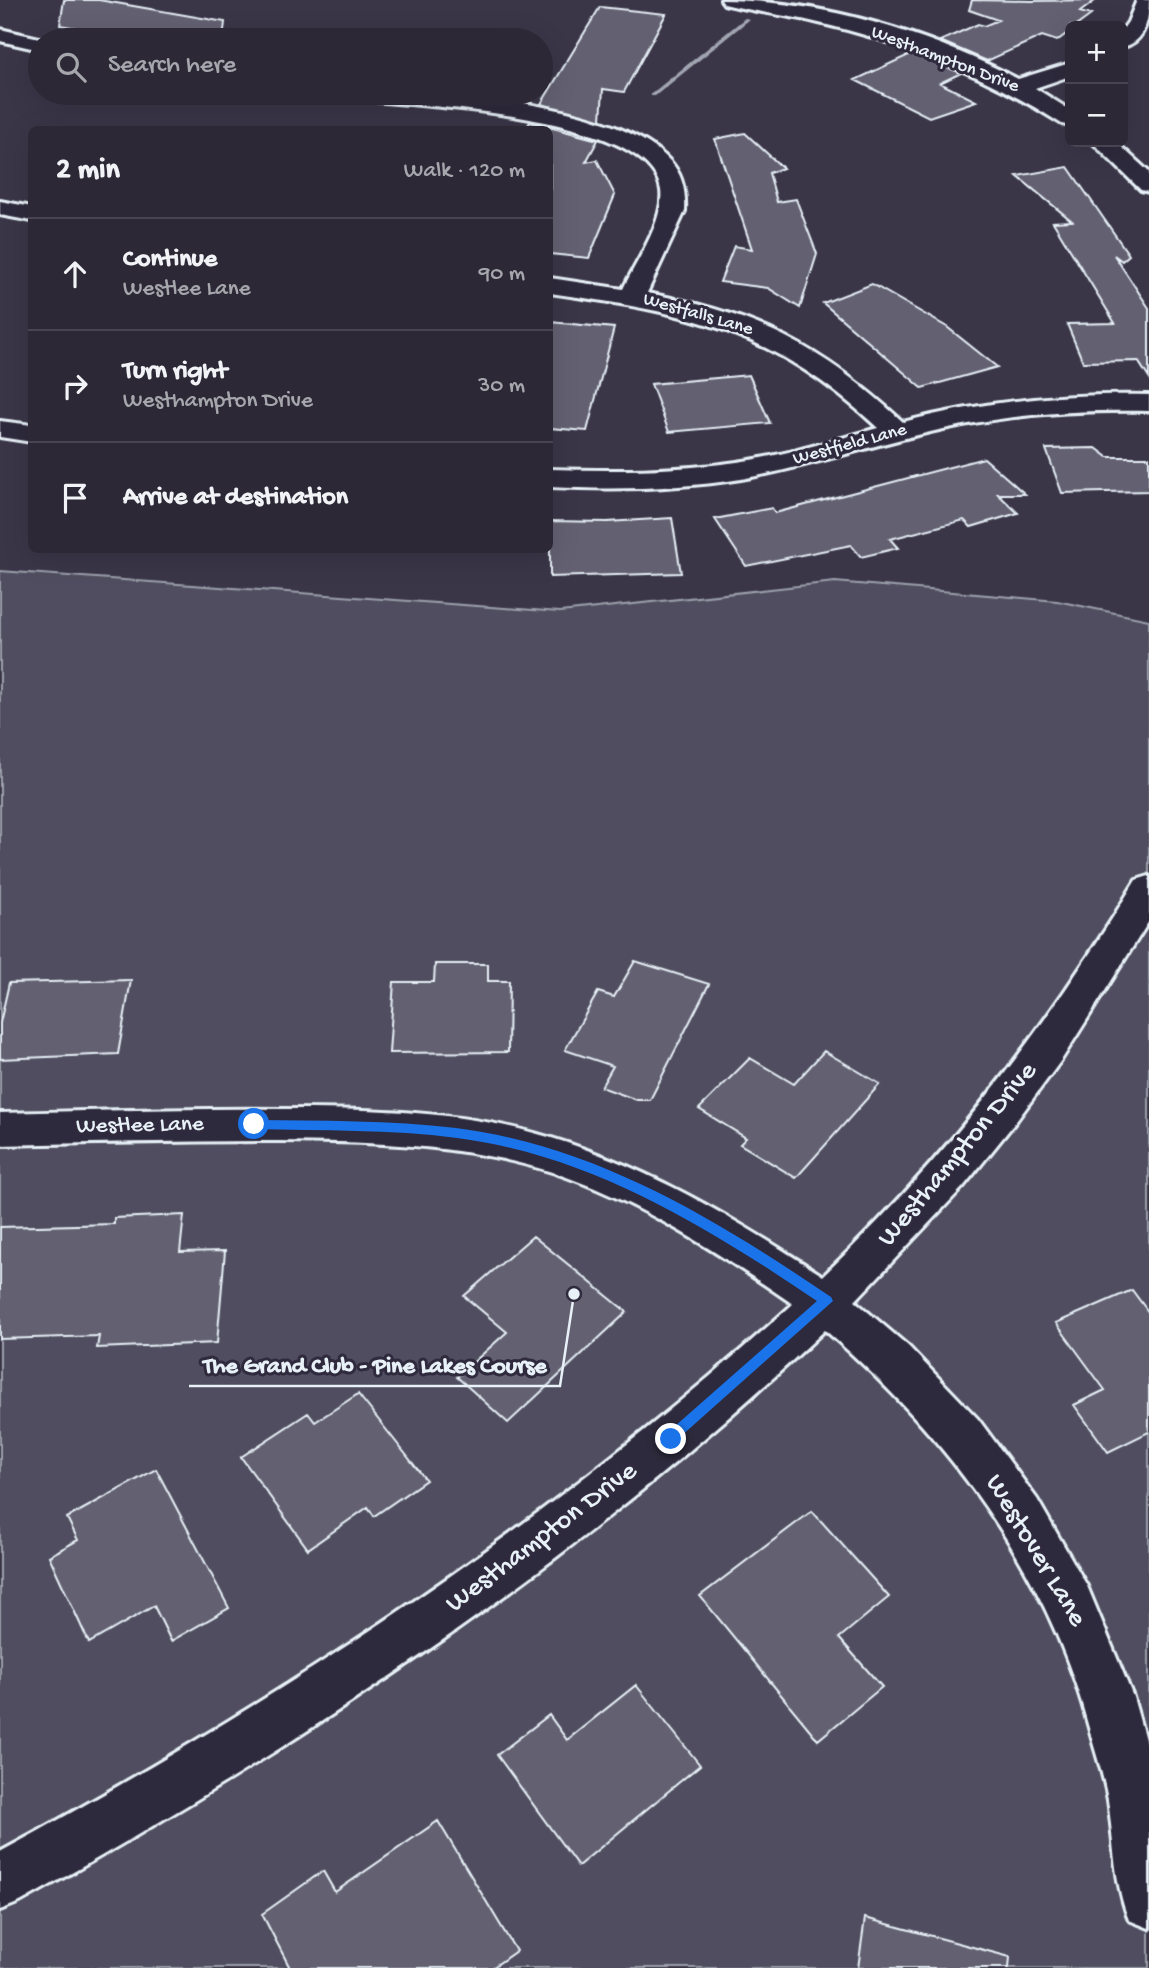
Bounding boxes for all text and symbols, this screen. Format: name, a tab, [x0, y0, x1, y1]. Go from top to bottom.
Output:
street label: Westhampton Drive	[868, 21, 1023, 99]
map controls	[1065, 21, 1128, 147]
button: +	[1065, 21, 1128, 84]
search box	[28, 28, 553, 105]
icon: search	[52, 48, 90, 86]
text: Search here	[108, 51, 236, 82]
button: −	[1065, 84, 1128, 147]
text: 2 min	[56, 154, 120, 189]
text: Walk · 120 m	[404, 158, 525, 185]
text: Continue	[123, 245, 217, 276]
icon: ahead	[56, 255, 94, 293]
text: 90 m	[479, 261, 525, 288]
text: Westlee Lane	[123, 276, 251, 303]
street label: Westfalls Lane	[640, 288, 756, 342]
text: Turn right	[123, 357, 227, 388]
icon: right	[56, 367, 94, 405]
text: 30 m	[478, 373, 525, 400]
text: Westhampton Drive	[123, 388, 313, 415]
street label: Westfield Lane	[791, 419, 909, 471]
icon: arrive	[56, 479, 94, 517]
text: Arrive at destination	[123, 483, 348, 514]
street label: Westhampton Drive	[871, 1055, 1045, 1254]
route start	[238, 1108, 269, 1139]
street label: Westlee Lane	[76, 1111, 205, 1141]
callout: The Grand Club - Pine Lakes Course	[189, 1341, 560, 1386]
text: The Grand Club - Pine Lakes Course	[201, 1353, 548, 1382]
route end	[655, 1423, 686, 1454]
street label: Westhampton Drive	[440, 1455, 645, 1621]
street label: Westover Lane	[977, 1469, 1094, 1633]

